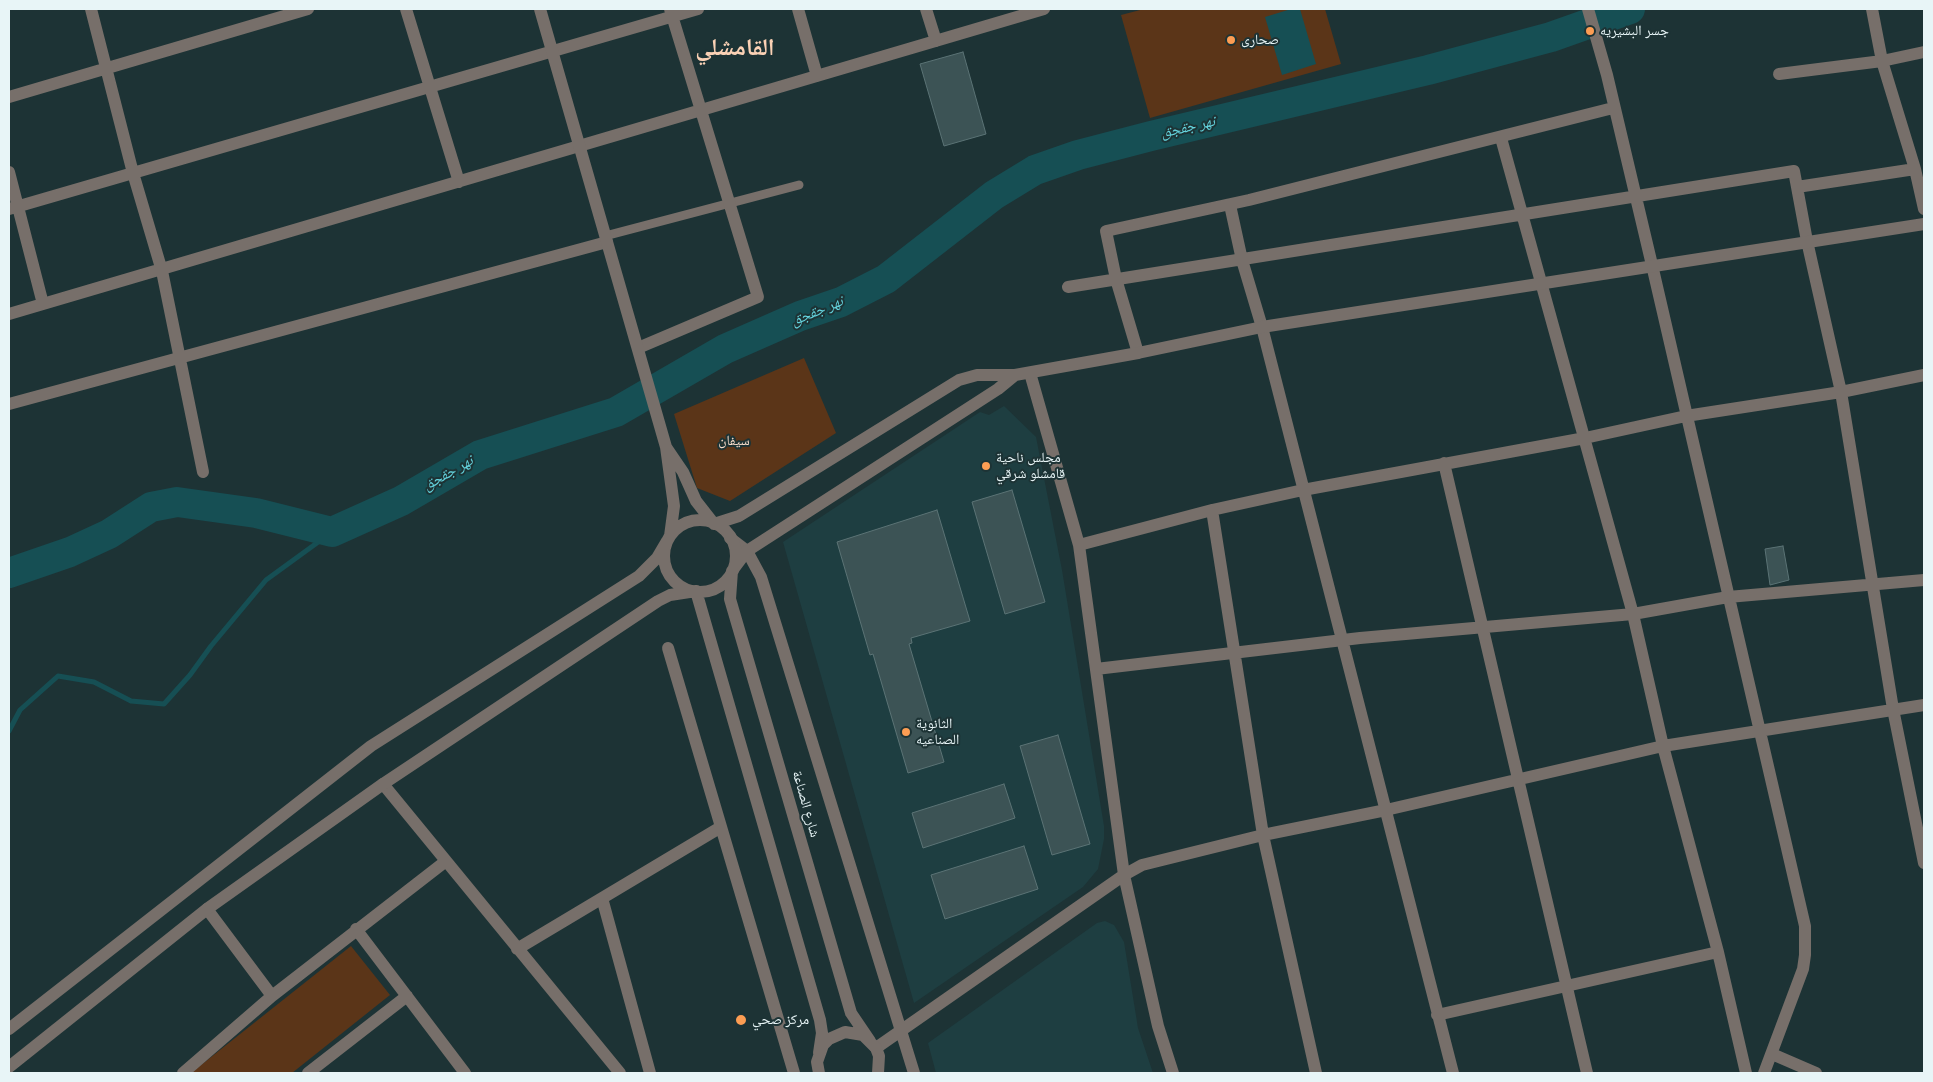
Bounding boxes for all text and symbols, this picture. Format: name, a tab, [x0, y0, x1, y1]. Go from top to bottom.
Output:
place label: جسر البشيريه	[1600, 23, 1669, 39]
marker: جسر البشيريه	[1584, 25, 1596, 37]
place label: صحارى	[1241, 32, 1279, 48]
district label: القامشلي	[695, 34, 775, 62]
marker: صحارى	[1225, 34, 1237, 46]
water label: نهر جقجق	[1159, 112, 1217, 142]
water label: نهر جقجق	[788, 292, 846, 330]
park label: سيفان	[718, 433, 750, 449]
place label: مجلس ناحية قامشلو شرقي	[996, 450, 1065, 482]
water label: نهر جقجق	[420, 452, 476, 494]
marker: مجلس ناحية قامشلو شرقي	[980, 460, 992, 472]
place label: الثانوية الصناعيه	[916, 716, 959, 749]
marker: الثانوية الصناعيه	[900, 726, 912, 738]
street label: شارع الصناعة	[788, 769, 824, 839]
place label: مركز صحي	[752, 1012, 809, 1028]
marker: مركز صحي	[734, 1013, 748, 1027]

